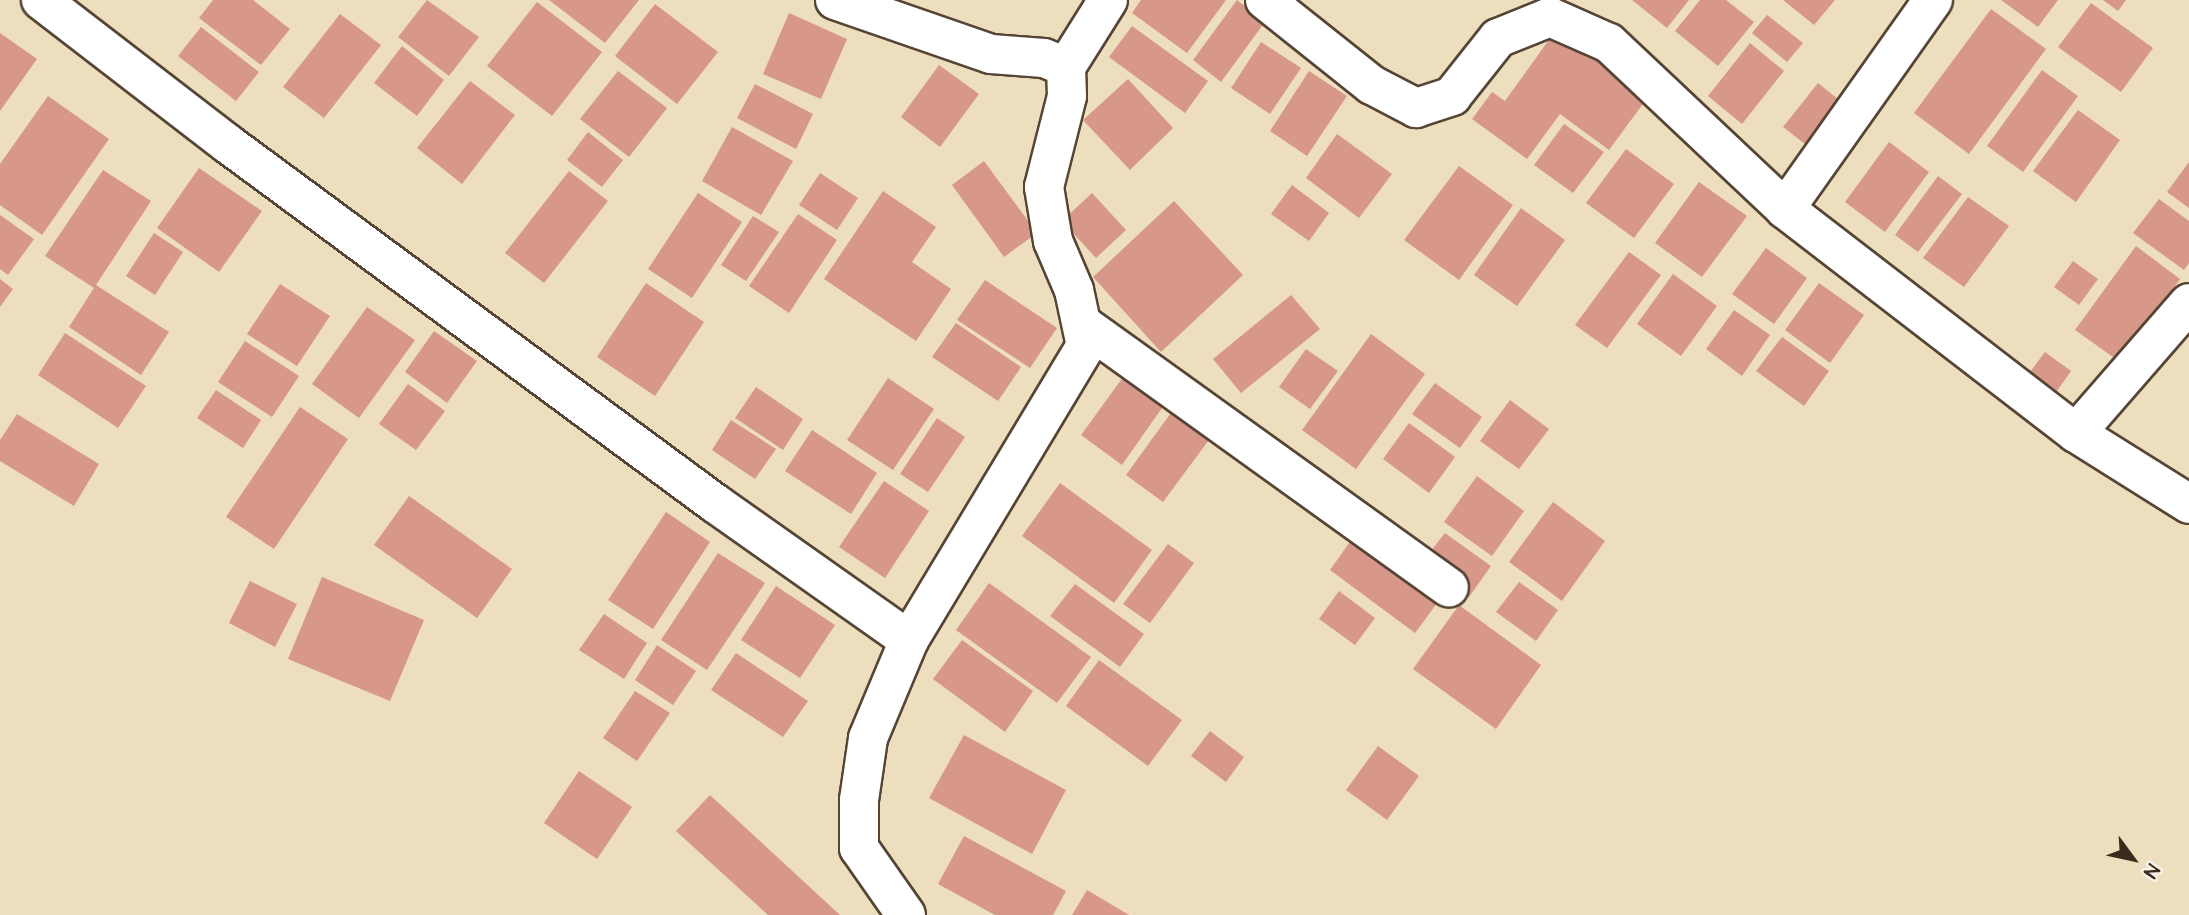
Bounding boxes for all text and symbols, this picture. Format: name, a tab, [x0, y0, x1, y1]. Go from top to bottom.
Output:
north arrow	[2098, 824, 2168, 894]
text: N	[2136, 858, 2166, 883]

